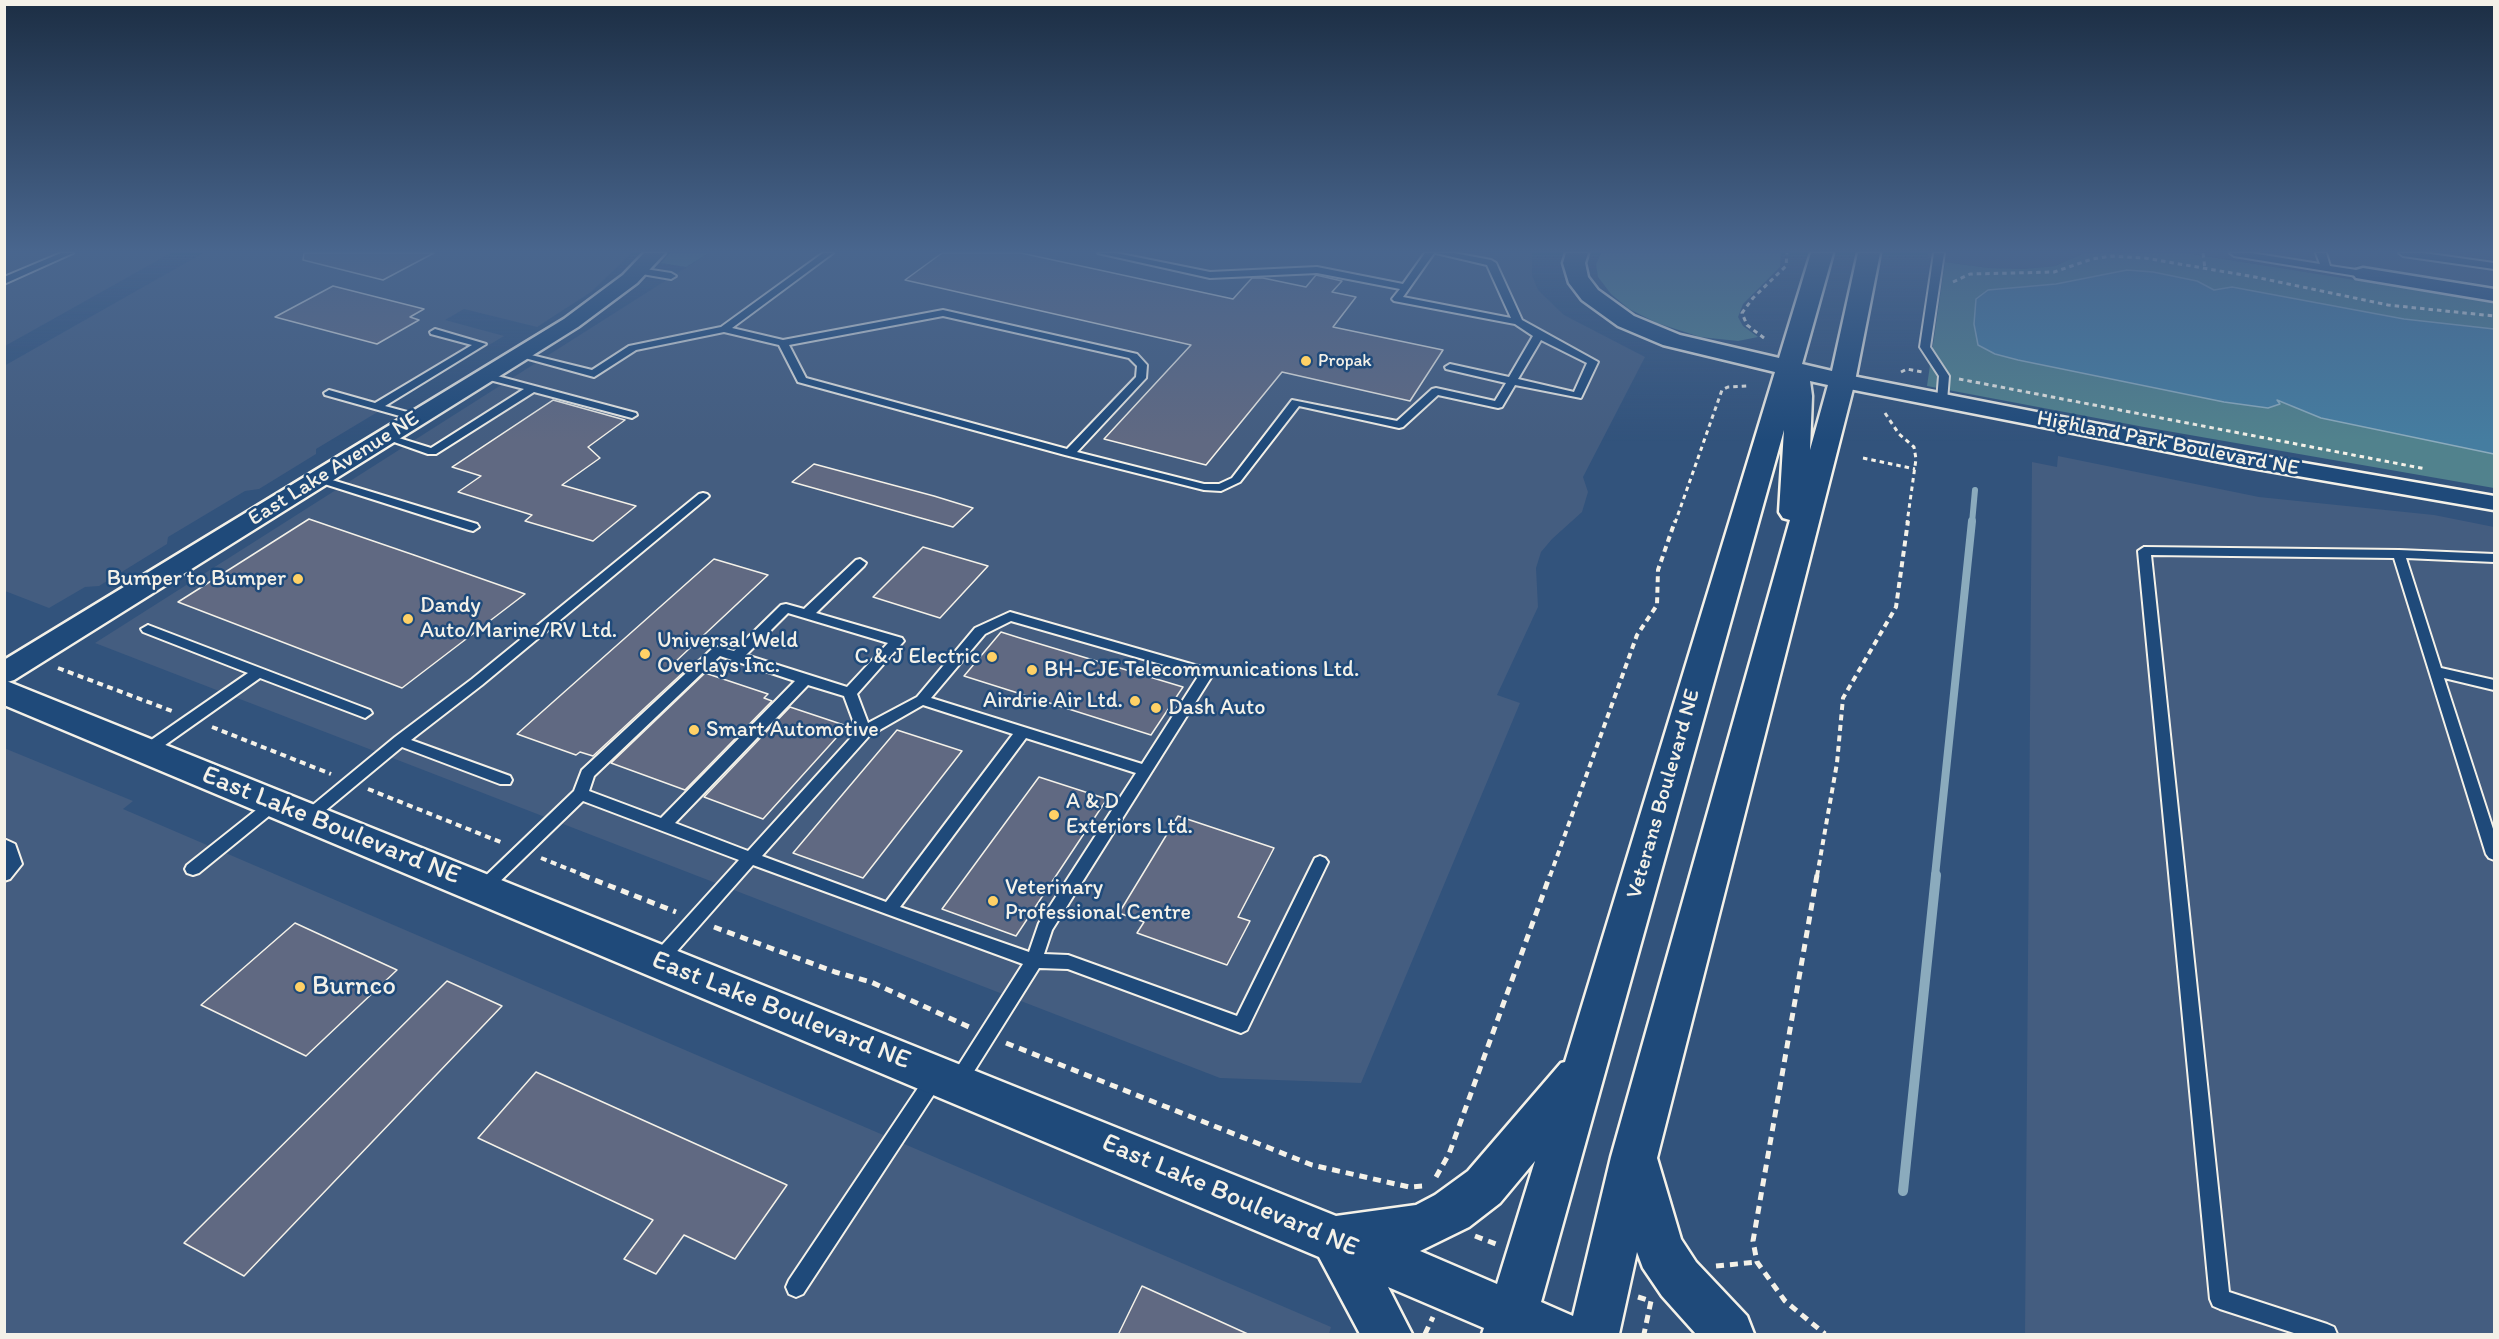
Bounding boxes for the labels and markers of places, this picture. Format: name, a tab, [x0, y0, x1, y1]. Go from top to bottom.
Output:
place label: Propak	[1318, 350, 1372, 372]
marker: Propak	[1299, 354, 1313, 368]
place label: Bumper to Bumper	[107, 566, 286, 592]
marker: Bumper to Bumper	[291, 572, 305, 586]
place label: Dandy Auto/Marine/RV Ltd.	[420, 593, 617, 644]
marker: Dandy Auto/Marine/RV Ltd.	[401, 612, 415, 626]
place label: Universal Weld Overlays Inc.	[657, 628, 798, 680]
place label: C & J Electric	[854, 644, 980, 670]
marker: Universal Weld Overlays Inc.	[638, 647, 652, 661]
marker: C & J Electric	[985, 650, 999, 664]
place label: BH-CJE Telecommunications Ltd.	[1044, 657, 1359, 683]
marker: BH-CJE Telecommunications Ltd.	[1025, 663, 1039, 677]
place label: Airdrie Air Ltd.	[983, 688, 1123, 714]
marker: Airdrie Air Ltd.	[1128, 694, 1142, 708]
place label: Dash Auto	[1168, 695, 1266, 721]
marker: Dash Auto	[1149, 701, 1163, 715]
place label: Smart Automotive	[706, 717, 879, 743]
marker: Smart Automotive	[687, 723, 701, 737]
place label: A & D Exteriors Ltd.	[1066, 789, 1193, 840]
marker: A & D Exteriors Ltd.	[1047, 808, 1061, 822]
place label: Veterinary Professional Centre	[1005, 875, 1191, 926]
marker: Veterinary Professional Centre	[986, 894, 1000, 908]
place label: Burnco	[312, 971, 396, 1003]
marker: Burnco	[293, 980, 307, 994]

